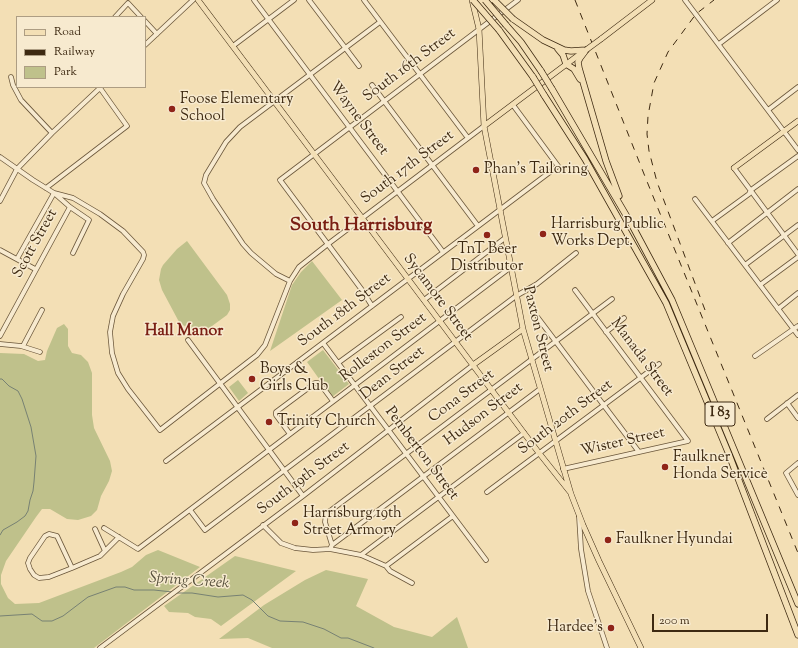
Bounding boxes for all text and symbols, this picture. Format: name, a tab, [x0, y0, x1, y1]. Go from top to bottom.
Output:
legend	[16, 16, 146, 88]
text: Road	[54, 23, 81, 41]
street label: South 16th Street	[360, 25, 460, 107]
text: Railway	[54, 43, 95, 61]
text: Park	[54, 63, 77, 81]
street label: Wayne Street	[324, 79, 392, 159]
place label: Foose Elementary School	[180, 91, 294, 126]
marker: Foose Elementary School	[167, 104, 177, 114]
street label: South 17th Street	[358, 127, 458, 209]
place label: Phan's Tailoring	[484, 161, 588, 179]
marker: Phan's Tailoring	[471, 165, 481, 175]
street label: Scott Street	[10, 206, 62, 282]
district label: South Harrisburg	[290, 216, 432, 238]
place label: Harrisburg Public Works Dept.	[551, 216, 664, 251]
marker: Harrisburg Public Works Dept.	[538, 229, 548, 239]
marker: TnT Beer Distributor	[482, 230, 492, 240]
place label: TnT Beer Distributor	[451, 241, 523, 276]
street label: Sycamore Street	[398, 251, 476, 345]
street label: South 18th Street	[295, 270, 395, 352]
street label: Paxton Street	[518, 284, 556, 374]
street label: Rolleston Street	[337, 310, 431, 386]
street label: Manada Street	[606, 315, 676, 401]
district label: Hall Manor	[145, 322, 223, 342]
street label: Dean Street	[357, 343, 429, 405]
place label: Boys & Girls Club	[260, 361, 328, 396]
street label: Cona Street	[426, 366, 498, 428]
marker: Boys & Girls Club	[247, 374, 257, 384]
street label: South 20th Street	[515, 377, 617, 459]
street label: Hudson Street	[441, 380, 527, 450]
road number: I 83	[705, 402, 735, 426]
street label: Pemberton Street	[380, 404, 462, 504]
place label: Trinity Church	[277, 413, 375, 431]
marker: Trinity Church	[264, 417, 274, 427]
street label: Wister Street	[579, 425, 667, 461]
street label: South 19th Street	[254, 438, 354, 520]
place label: Faulkner Honda Service	[673, 449, 768, 484]
marker: Faulkner Honda Service	[660, 462, 670, 472]
place label: Harrisburg 19th Street Armory	[303, 505, 402, 540]
marker: Harrisburg 19th Street Armory	[290, 518, 300, 528]
place label: Faulkner Hyundai	[616, 531, 733, 549]
marker: Faulkner Hyundai	[603, 535, 613, 545]
water label: Spring Creek	[148, 570, 230, 594]
scale bar	[654, 606, 770, 632]
text: 200 m	[659, 612, 690, 630]
place label: Hardee's	[547, 619, 603, 637]
marker: Hardee's	[606, 623, 616, 633]

